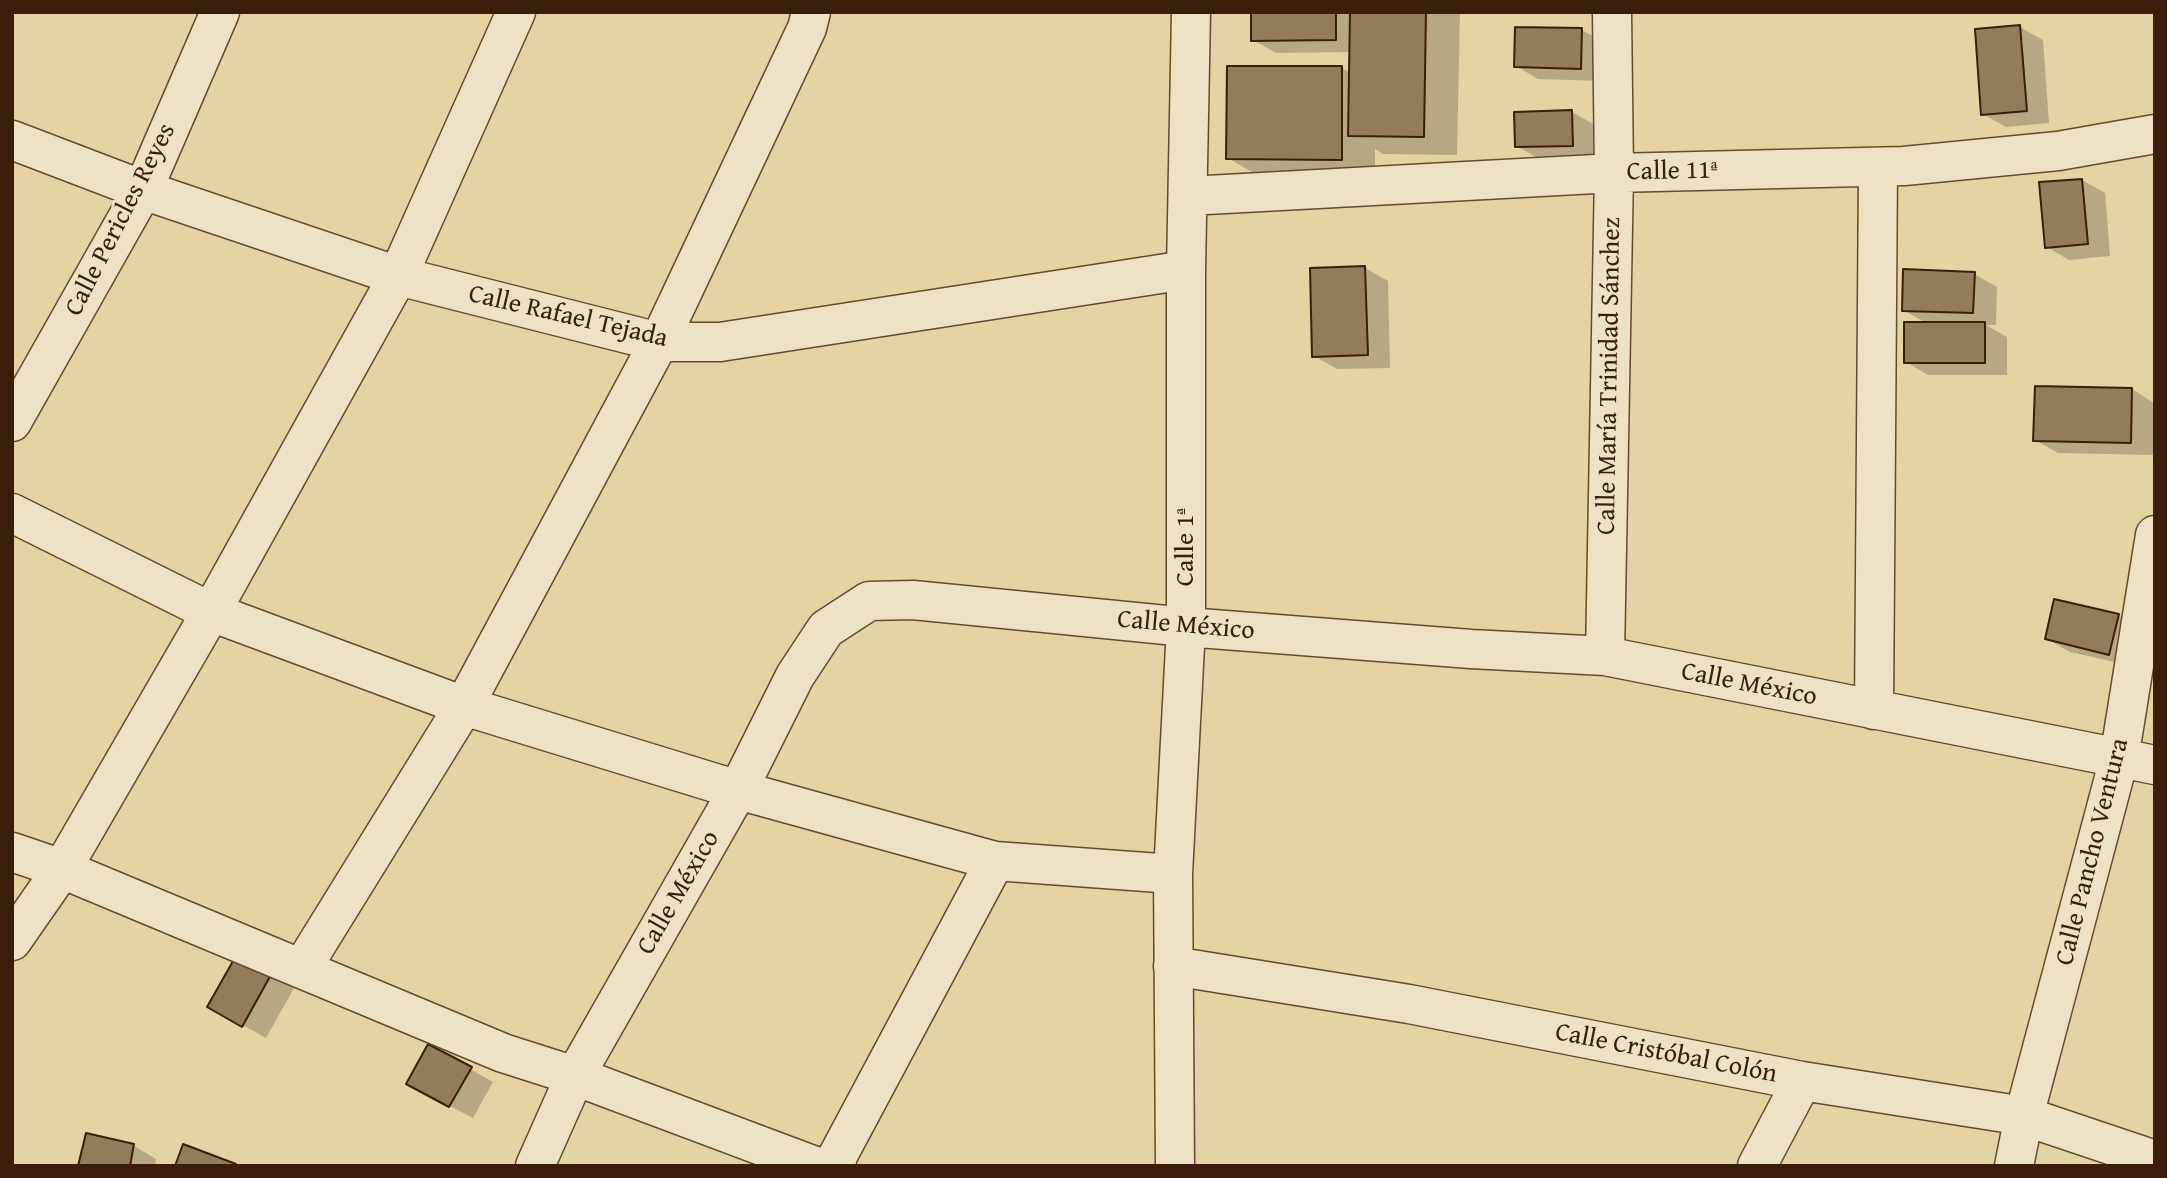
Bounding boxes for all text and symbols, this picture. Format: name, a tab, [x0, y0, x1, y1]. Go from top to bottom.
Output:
street label: Calle Pericles Reyes	[59, 118, 183, 322]
street label: Calle 11ª	[1626, 156, 1718, 188]
street label: Calle María Trinidad Sánchez	[1592, 217, 1628, 535]
street label: Calle Rafael Tejada	[465, 279, 671, 355]
street label: Calle 1ª	[1170, 508, 1202, 586]
street label: Calle México	[1116, 604, 1256, 648]
street label: Calle México	[1678, 657, 1820, 713]
street label: Calle Pancho Ventura	[2050, 735, 2136, 969]
street label: Calle México	[631, 826, 727, 960]
street label: Calle Cristóbal Colón	[1552, 1017, 1780, 1091]

